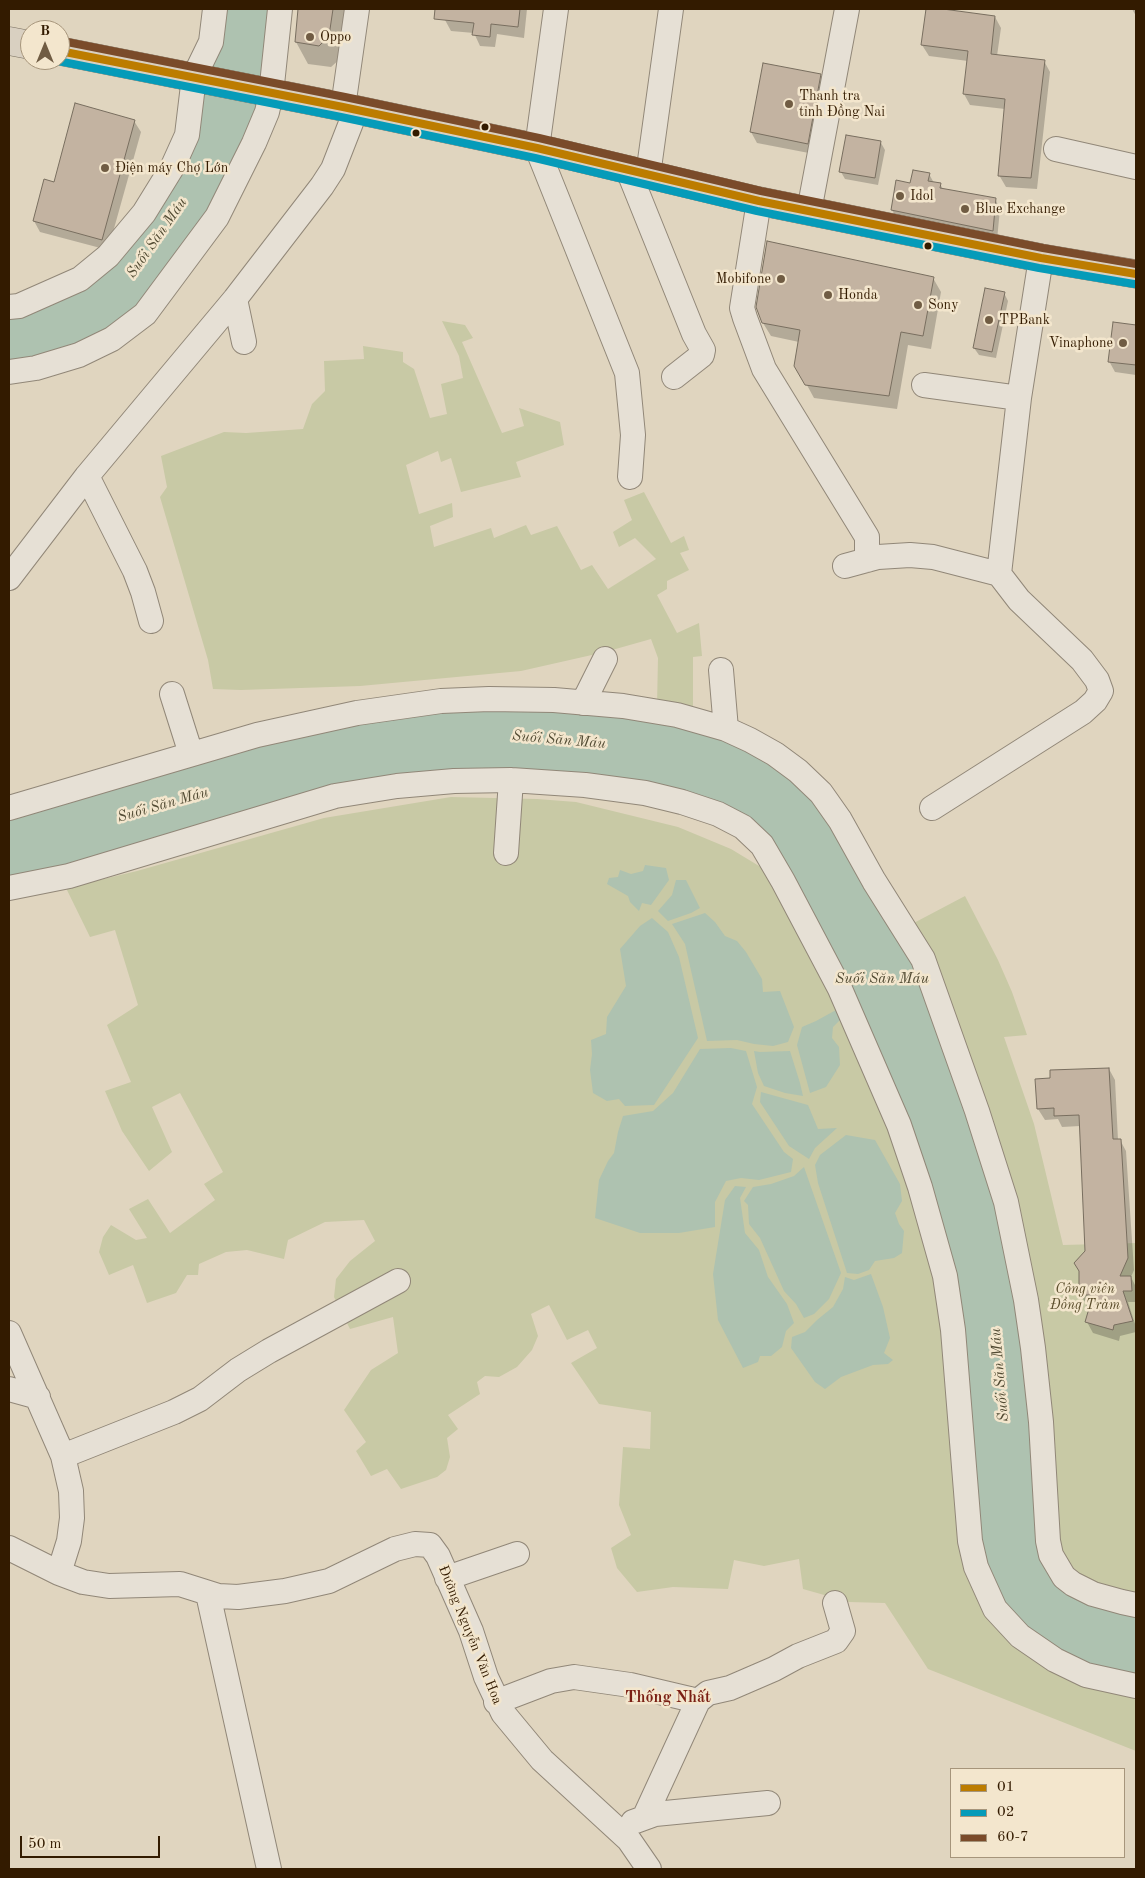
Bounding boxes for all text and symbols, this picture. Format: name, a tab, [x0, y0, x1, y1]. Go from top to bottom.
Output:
north arrow	[20, 20, 70, 70]
text: B	[40, 24, 50, 38]
place label: Oppo	[320, 29, 351, 45]
marker: Oppo	[304, 31, 316, 43]
place label: Thanh tra tỉnh Đồng Nai	[799, 88, 885, 120]
marker: Thanh tra tỉnh Đồng Nai	[783, 98, 795, 110]
unlabelled marker	[480, 122, 490, 132]
unlabelled marker	[411, 128, 421, 138]
place label: Điện máy Chợ Lớn	[115, 160, 228, 176]
marker: Điện máy Chợ Lớn	[99, 162, 111, 174]
place label: Idol	[910, 188, 934, 204]
marker: Idol	[894, 190, 906, 202]
water label: Suối Săn Máu	[123, 194, 191, 282]
place label: Blue Exchange	[975, 201, 1065, 217]
marker: Blue Exchange	[959, 203, 971, 215]
unlabelled marker	[923, 241, 933, 251]
place label: Mobifone	[716, 271, 771, 287]
marker: Mobifone	[775, 273, 787, 285]
place label: Honda	[838, 287, 878, 303]
marker: Honda	[822, 289, 834, 301]
place label: Sony	[928, 297, 959, 313]
marker: Sony	[912, 299, 924, 311]
place label: TPBank	[999, 312, 1050, 328]
marker: TPBank	[983, 314, 995, 326]
place label: Vinaphone	[1049, 335, 1113, 351]
marker: Vinaphone	[1117, 337, 1129, 349]
water label: Suối Săn Máu	[511, 727, 607, 753]
water label: Suối Săn Máu	[115, 783, 211, 827]
water label: Suối Săn Máu	[835, 970, 929, 988]
park label: Công viên Đồng Tràm	[1050, 1281, 1120, 1314]
water label: Suối Săn Máu	[987, 1327, 1013, 1423]
street label: Đường Nguyễn Văn Hoa	[434, 1563, 506, 1707]
district label: Thống Nhất	[625, 1688, 711, 1708]
legend	[950, 1768, 1125, 1858]
text: 01	[997, 1780, 1014, 1795]
text: 02	[997, 1805, 1014, 1820]
scale bar	[22, 1826, 162, 1858]
text: 60-7	[997, 1830, 1029, 1845]
text: 50 m	[28, 1837, 62, 1852]

